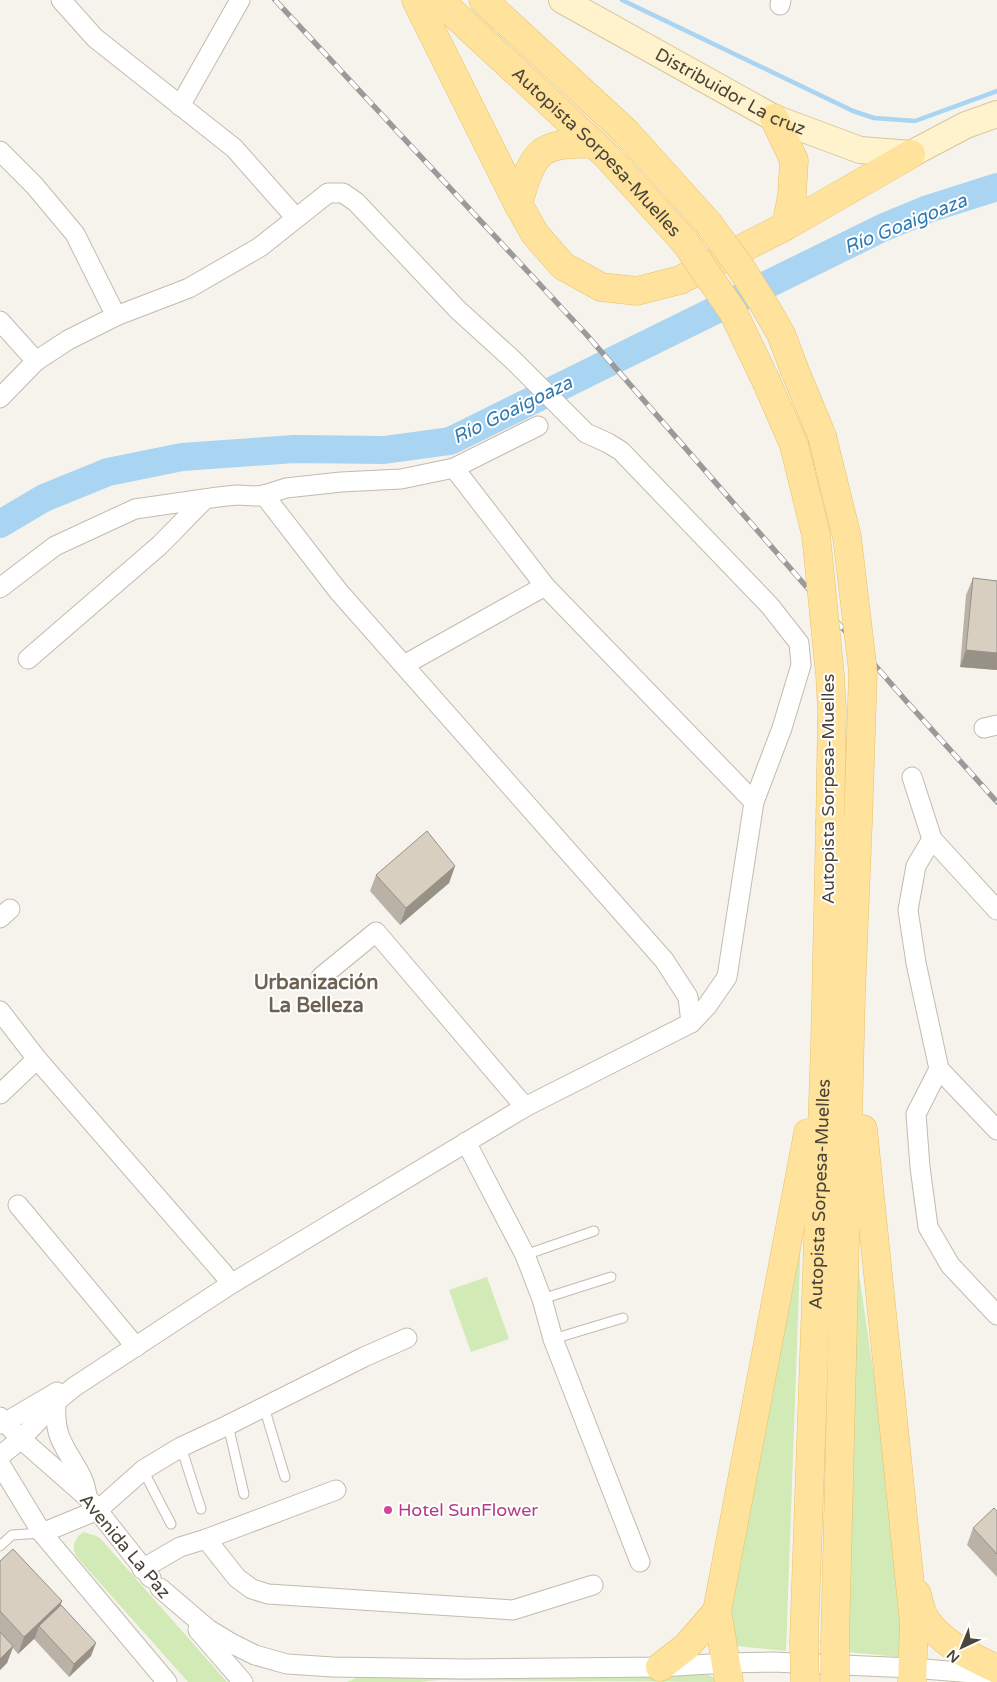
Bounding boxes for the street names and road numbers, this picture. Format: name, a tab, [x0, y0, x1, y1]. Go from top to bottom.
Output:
street label: Distribuidor La cruz	[651, 43, 809, 140]
street label: Autopista Sorpesa-Muelles	[507, 62, 686, 241]
street label: Autopista Sorpesa-Muelles	[817, 674, 839, 904]
street label: Autopista Sorpesa-Muelles	[805, 1079, 835, 1310]
street label: Avenida La Paz	[75, 1489, 175, 1603]

